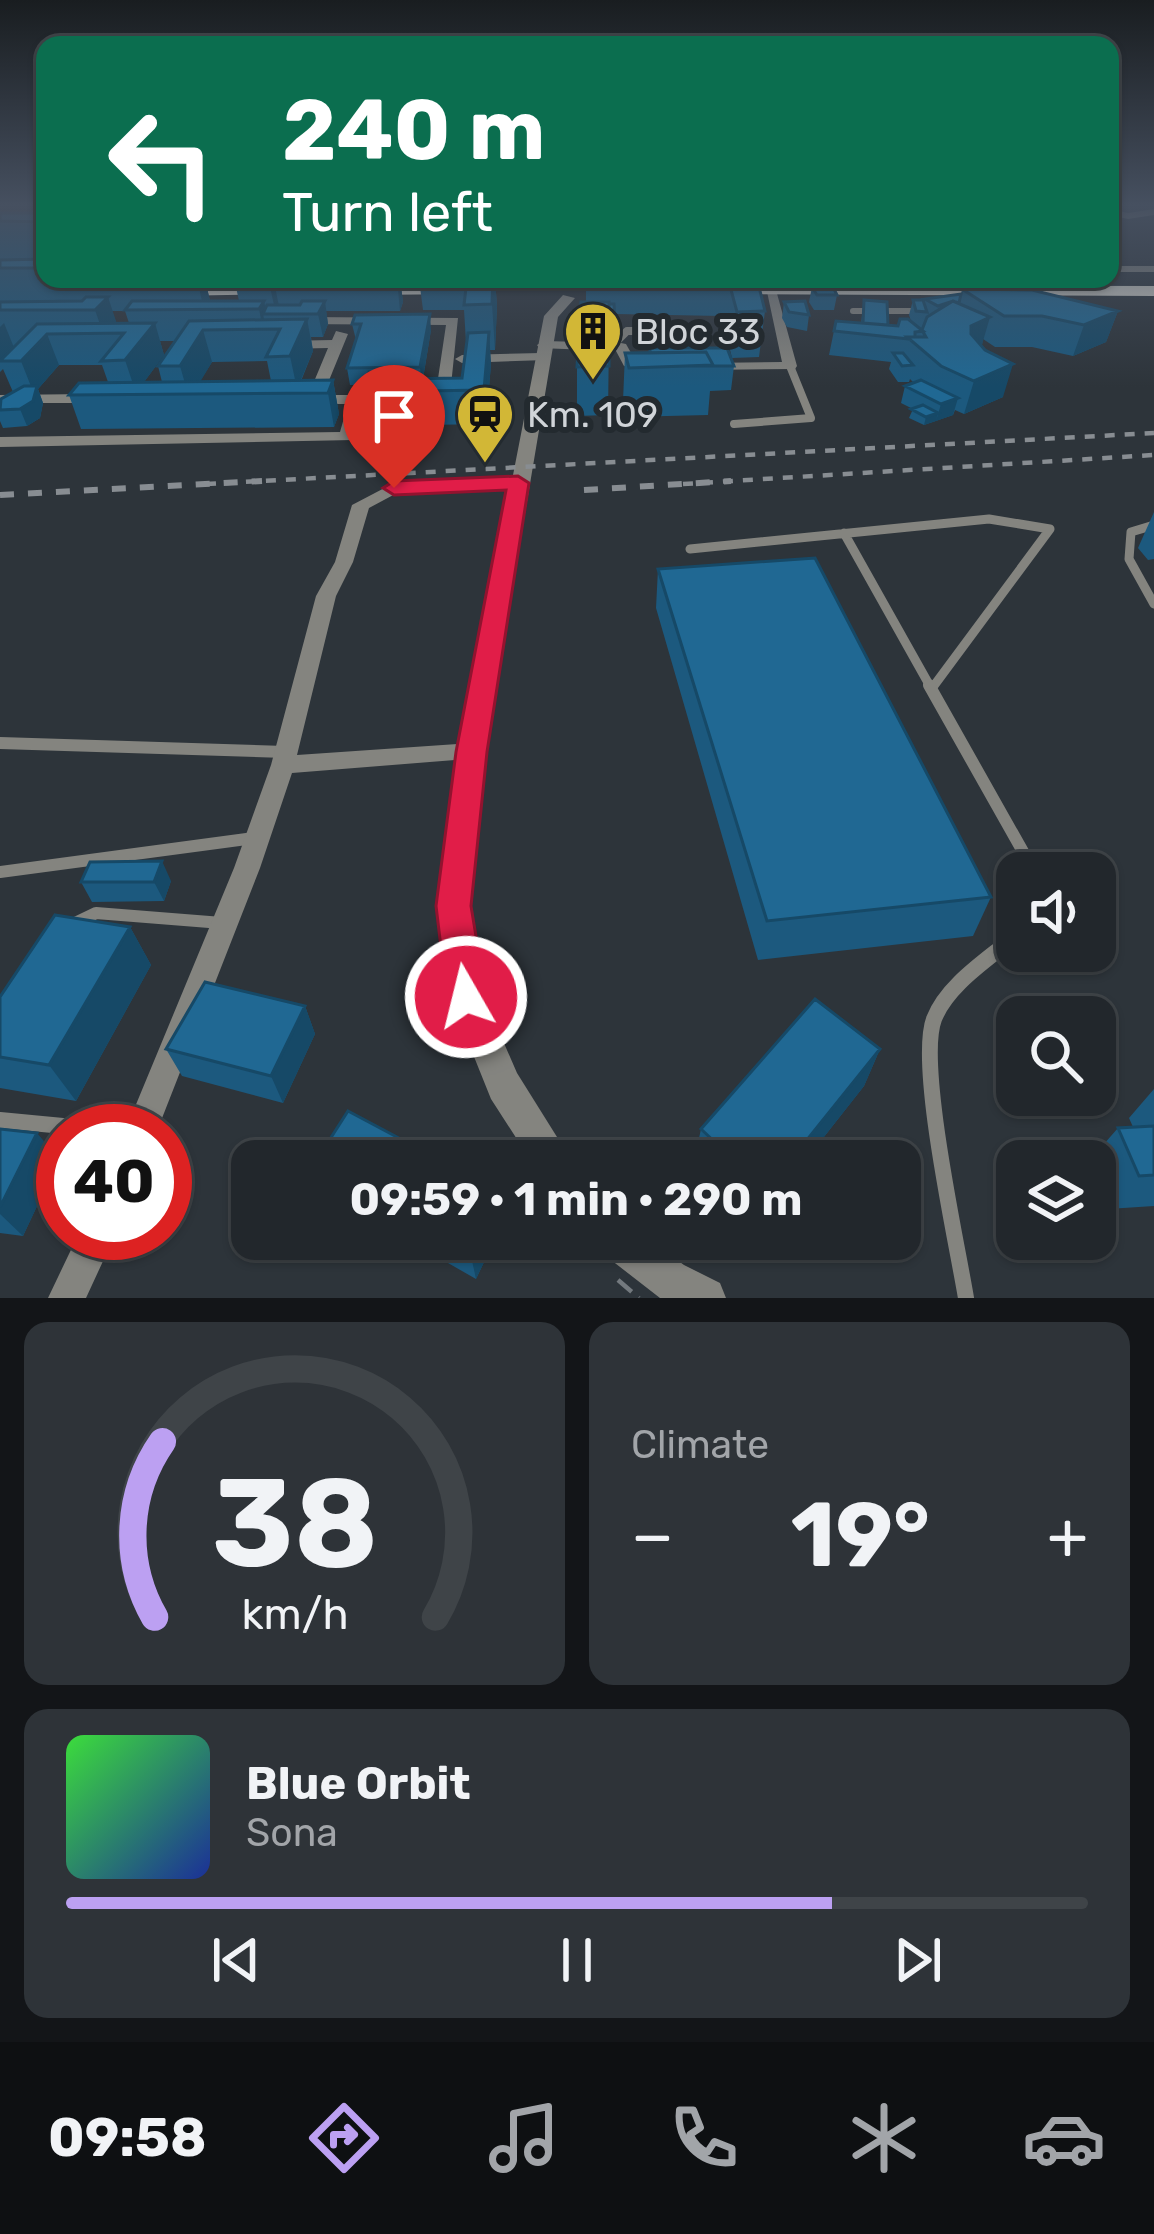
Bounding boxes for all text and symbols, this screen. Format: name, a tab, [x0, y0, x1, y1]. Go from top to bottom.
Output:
text: 240 m	[282, 80, 546, 180]
icon: left	[84, 84, 240, 240]
text: Turn left	[282, 181, 493, 245]
building icon: Bloc 33	[562, 300, 624, 382]
place label: Bloc 33	[635, 310, 760, 353]
pin	[343, 365, 445, 488]
icon: arrive	[361, 383, 427, 449]
station icon: Km. 109	[454, 383, 516, 465]
place label: Km. 109	[527, 393, 658, 436]
map controls	[996, 852, 1116, 1260]
button: sound	[996, 852, 1116, 972]
position arrow	[403, 934, 529, 1060]
button: search	[996, 996, 1116, 1116]
speed limit sign: 40	[36, 1104, 192, 1260]
button: layers	[996, 1140, 1116, 1260]
text: 09:59 · 1 min · 290 m	[349, 1173, 803, 1226]
text: Climate	[631, 1422, 769, 1468]
text: 38	[211, 1449, 378, 1597]
text: 19°	[791, 1482, 930, 1589]
text: −	[631, 1496, 674, 1575]
text: +	[1047, 1496, 1088, 1575]
text: km/h	[241, 1588, 348, 1639]
text: Blue Orbit	[246, 1757, 470, 1810]
text: Sona	[246, 1810, 338, 1856]
icon: previous	[203, 1927, 269, 1993]
icon: pause	[544, 1927, 610, 1993]
icon: next	[885, 1927, 951, 1993]
icon: directions	[302, 2096, 386, 2180]
icon: music	[482, 2096, 566, 2180]
icon: phone	[662, 2096, 746, 2180]
icon: climate	[842, 2096, 926, 2180]
icon: car	[1022, 2096, 1106, 2180]
text: 09:58	[48, 2106, 207, 2170]

